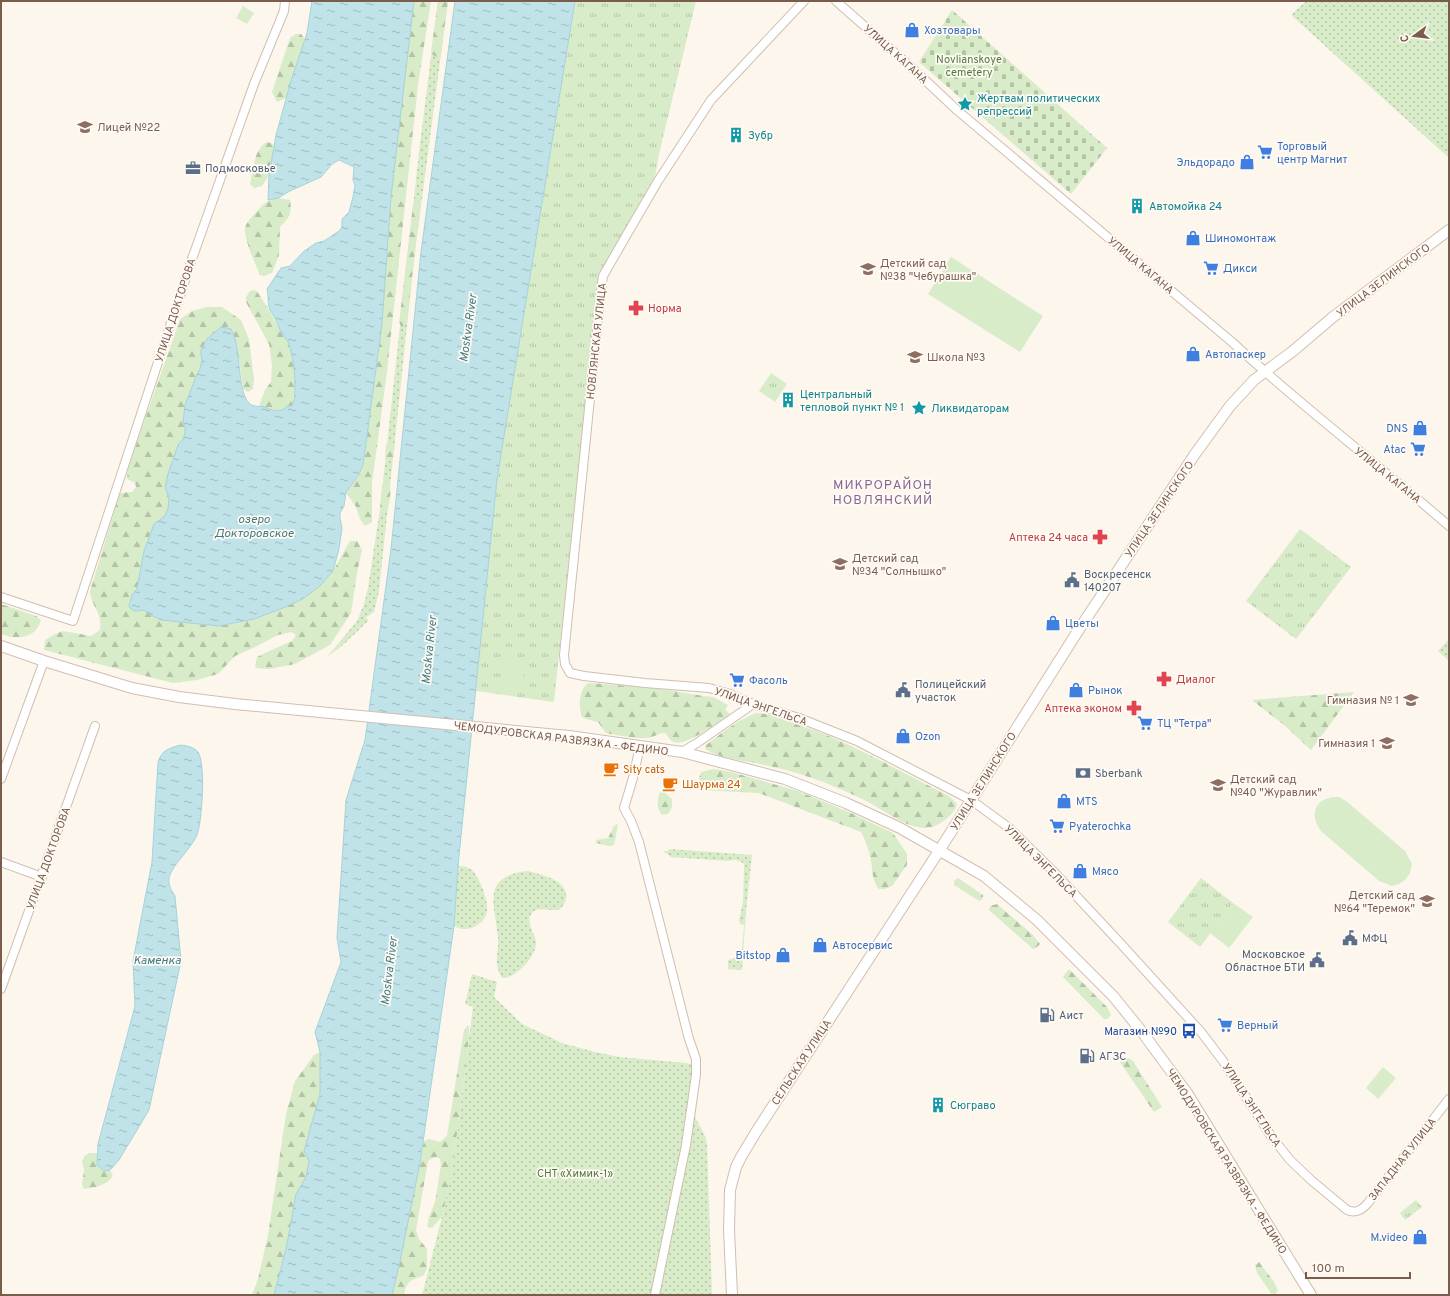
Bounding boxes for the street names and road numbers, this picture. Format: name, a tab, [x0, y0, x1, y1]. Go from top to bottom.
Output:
street label: УЛИЦА КАГАНА	[860, 22, 931, 87]
street label: УЛИЦА КАГАНА	[1104, 234, 1176, 298]
street label: УЛИЦА ЗЕЛИНСКОГО	[1334, 241, 1433, 321]
street label: УЛИЦА ДОКТОРОВА	[153, 257, 199, 364]
street label: НОВЛЯНСКАЯ УЛИЦА	[584, 282, 610, 400]
street label: УЛИЦА КАГАНА	[1351, 444, 1424, 507]
street label: УЛИЦА ЗЕЛИНСКОГО	[1122, 459, 1197, 561]
street label: УЛИЦА ЭНГЕЛЬСА	[712, 684, 809, 729]
street label: ЧЕМОДУРОВСКАЯ РАЗВЯЗКА - ФЕДИНО	[453, 719, 669, 759]
street label: УЛИЦА ЗЕЛИНСКОГО	[948, 730, 1020, 833]
street label: УЛИЦА ДОКТОРОВА	[24, 805, 74, 912]
street label: УЛИЦА ЭНГЕЛЬСА	[1001, 822, 1080, 901]
street label: СЕЛЬСКАЯ УЛИЦА	[769, 1017, 835, 1108]
street label: УЛИЦА ЭНГЕЛЬСА	[1219, 1061, 1284, 1150]
street label: ЧЕМОДУРОВСКАЯ РАЗВЯЗКА - ФЕДИНО	[1163, 1066, 1289, 1257]
street label: ЗАПАДНАЯ УЛИЦА	[1366, 1115, 1440, 1204]

